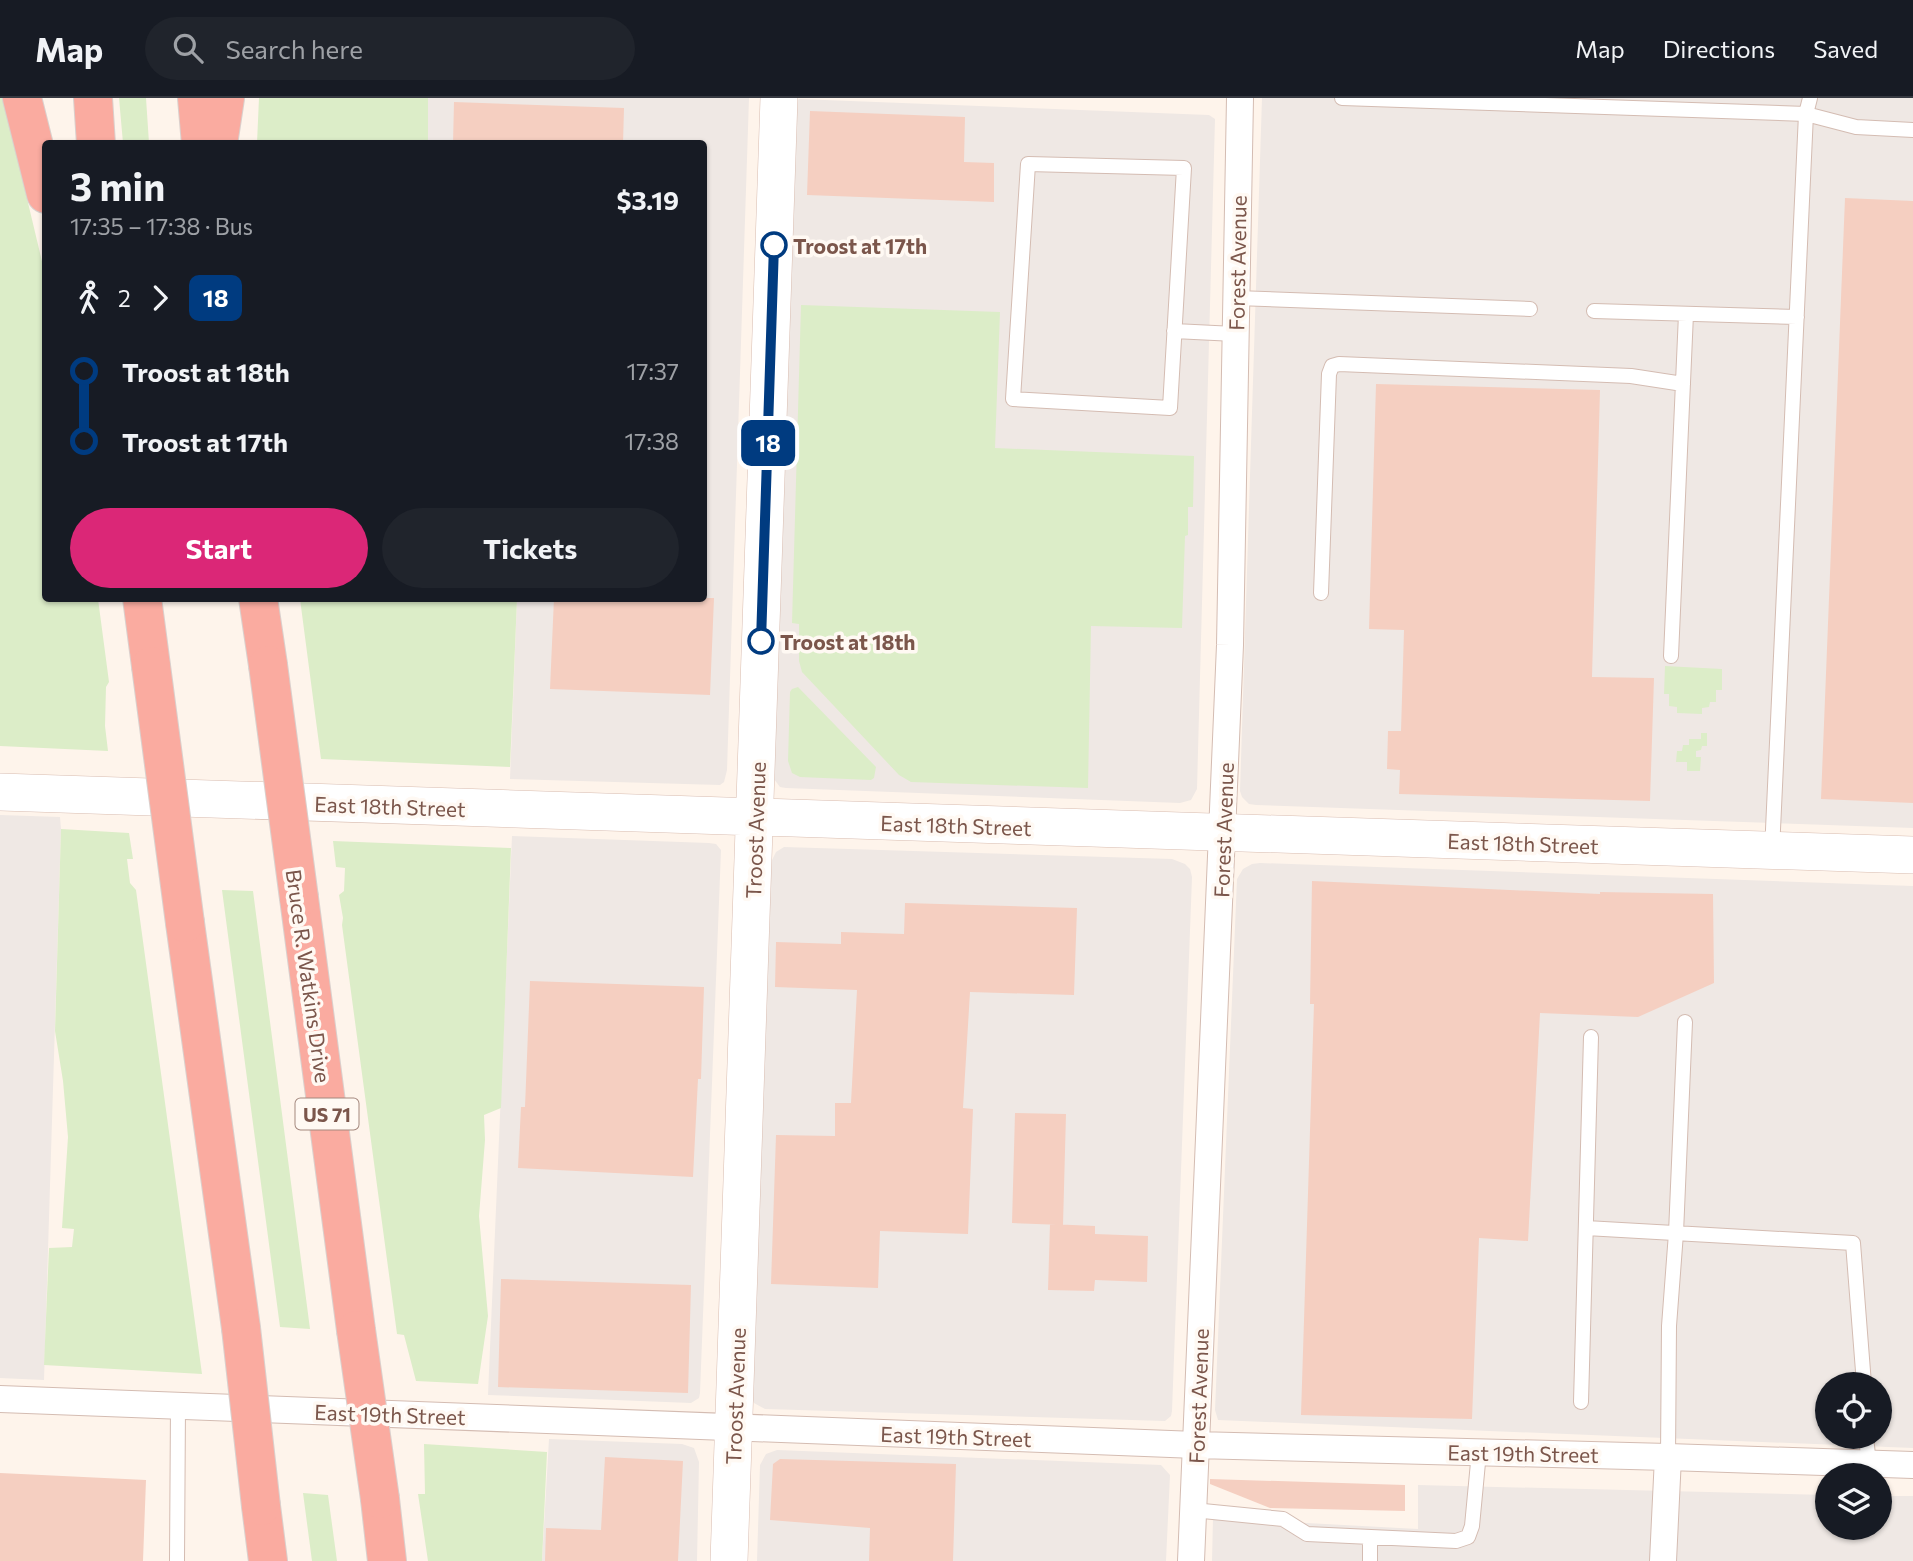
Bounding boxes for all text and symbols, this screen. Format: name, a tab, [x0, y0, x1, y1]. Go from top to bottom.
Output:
search box	[145, 17, 635, 80]
text: Map	[35, 28, 103, 69]
icon: search	[169, 29, 207, 67]
text: Search here	[225, 33, 363, 64]
text: Map	[1575, 34, 1625, 63]
text: Directions	[1663, 34, 1775, 63]
text: Saved	[1813, 34, 1878, 63]
text: 3 min	[70, 162, 165, 209]
text: $3.19	[617, 184, 679, 215]
street label: Forest Avenue	[1223, 195, 1251, 331]
text: 17:35 – 17:38 · Bus	[70, 212, 253, 240]
marker: Troost at 17th	[761, 232, 787, 258]
place label: Troost at 17th	[793, 233, 927, 258]
icon: walk	[70, 279, 108, 317]
icon: forward	[141, 279, 179, 317]
text: 18	[203, 283, 228, 312]
text: 2	[118, 284, 131, 312]
text: Troost at 18th	[122, 356, 290, 387]
text: 17:37	[626, 357, 679, 385]
line badge: 18	[736, 420, 800, 466]
text: Troost at 17th	[122, 426, 288, 457]
text: 17:38	[625, 427, 679, 455]
text: 18	[755, 428, 781, 457]
button: Start	[70, 508, 368, 588]
button: Tickets	[382, 508, 679, 588]
marker: Troost at 18th	[748, 628, 774, 654]
place label: Troost at 18th	[780, 629, 916, 654]
street label: Troost Avenue	[740, 761, 770, 899]
street label: Forest Avenue	[1208, 762, 1238, 898]
street label: East 18th Street	[314, 791, 466, 821]
street label: East 18th Street	[880, 810, 1032, 840]
street label: East 18th Street	[1447, 828, 1599, 858]
street label: Bruce R. Watkins Drive	[282, 868, 336, 1084]
road number: US 71	[296, 1098, 358, 1130]
street label: Troost Avenue	[720, 1327, 750, 1465]
street label: Forest Avenue	[1183, 1328, 1213, 1464]
map controls	[1815, 1372, 1892, 1540]
button: locate	[1815, 1372, 1892, 1449]
street label: East 19th Street	[314, 1399, 466, 1429]
street label: East 19th Street	[880, 1421, 1032, 1451]
street label: East 19th Street	[1447, 1439, 1599, 1467]
button: layers	[1815, 1463, 1892, 1540]

